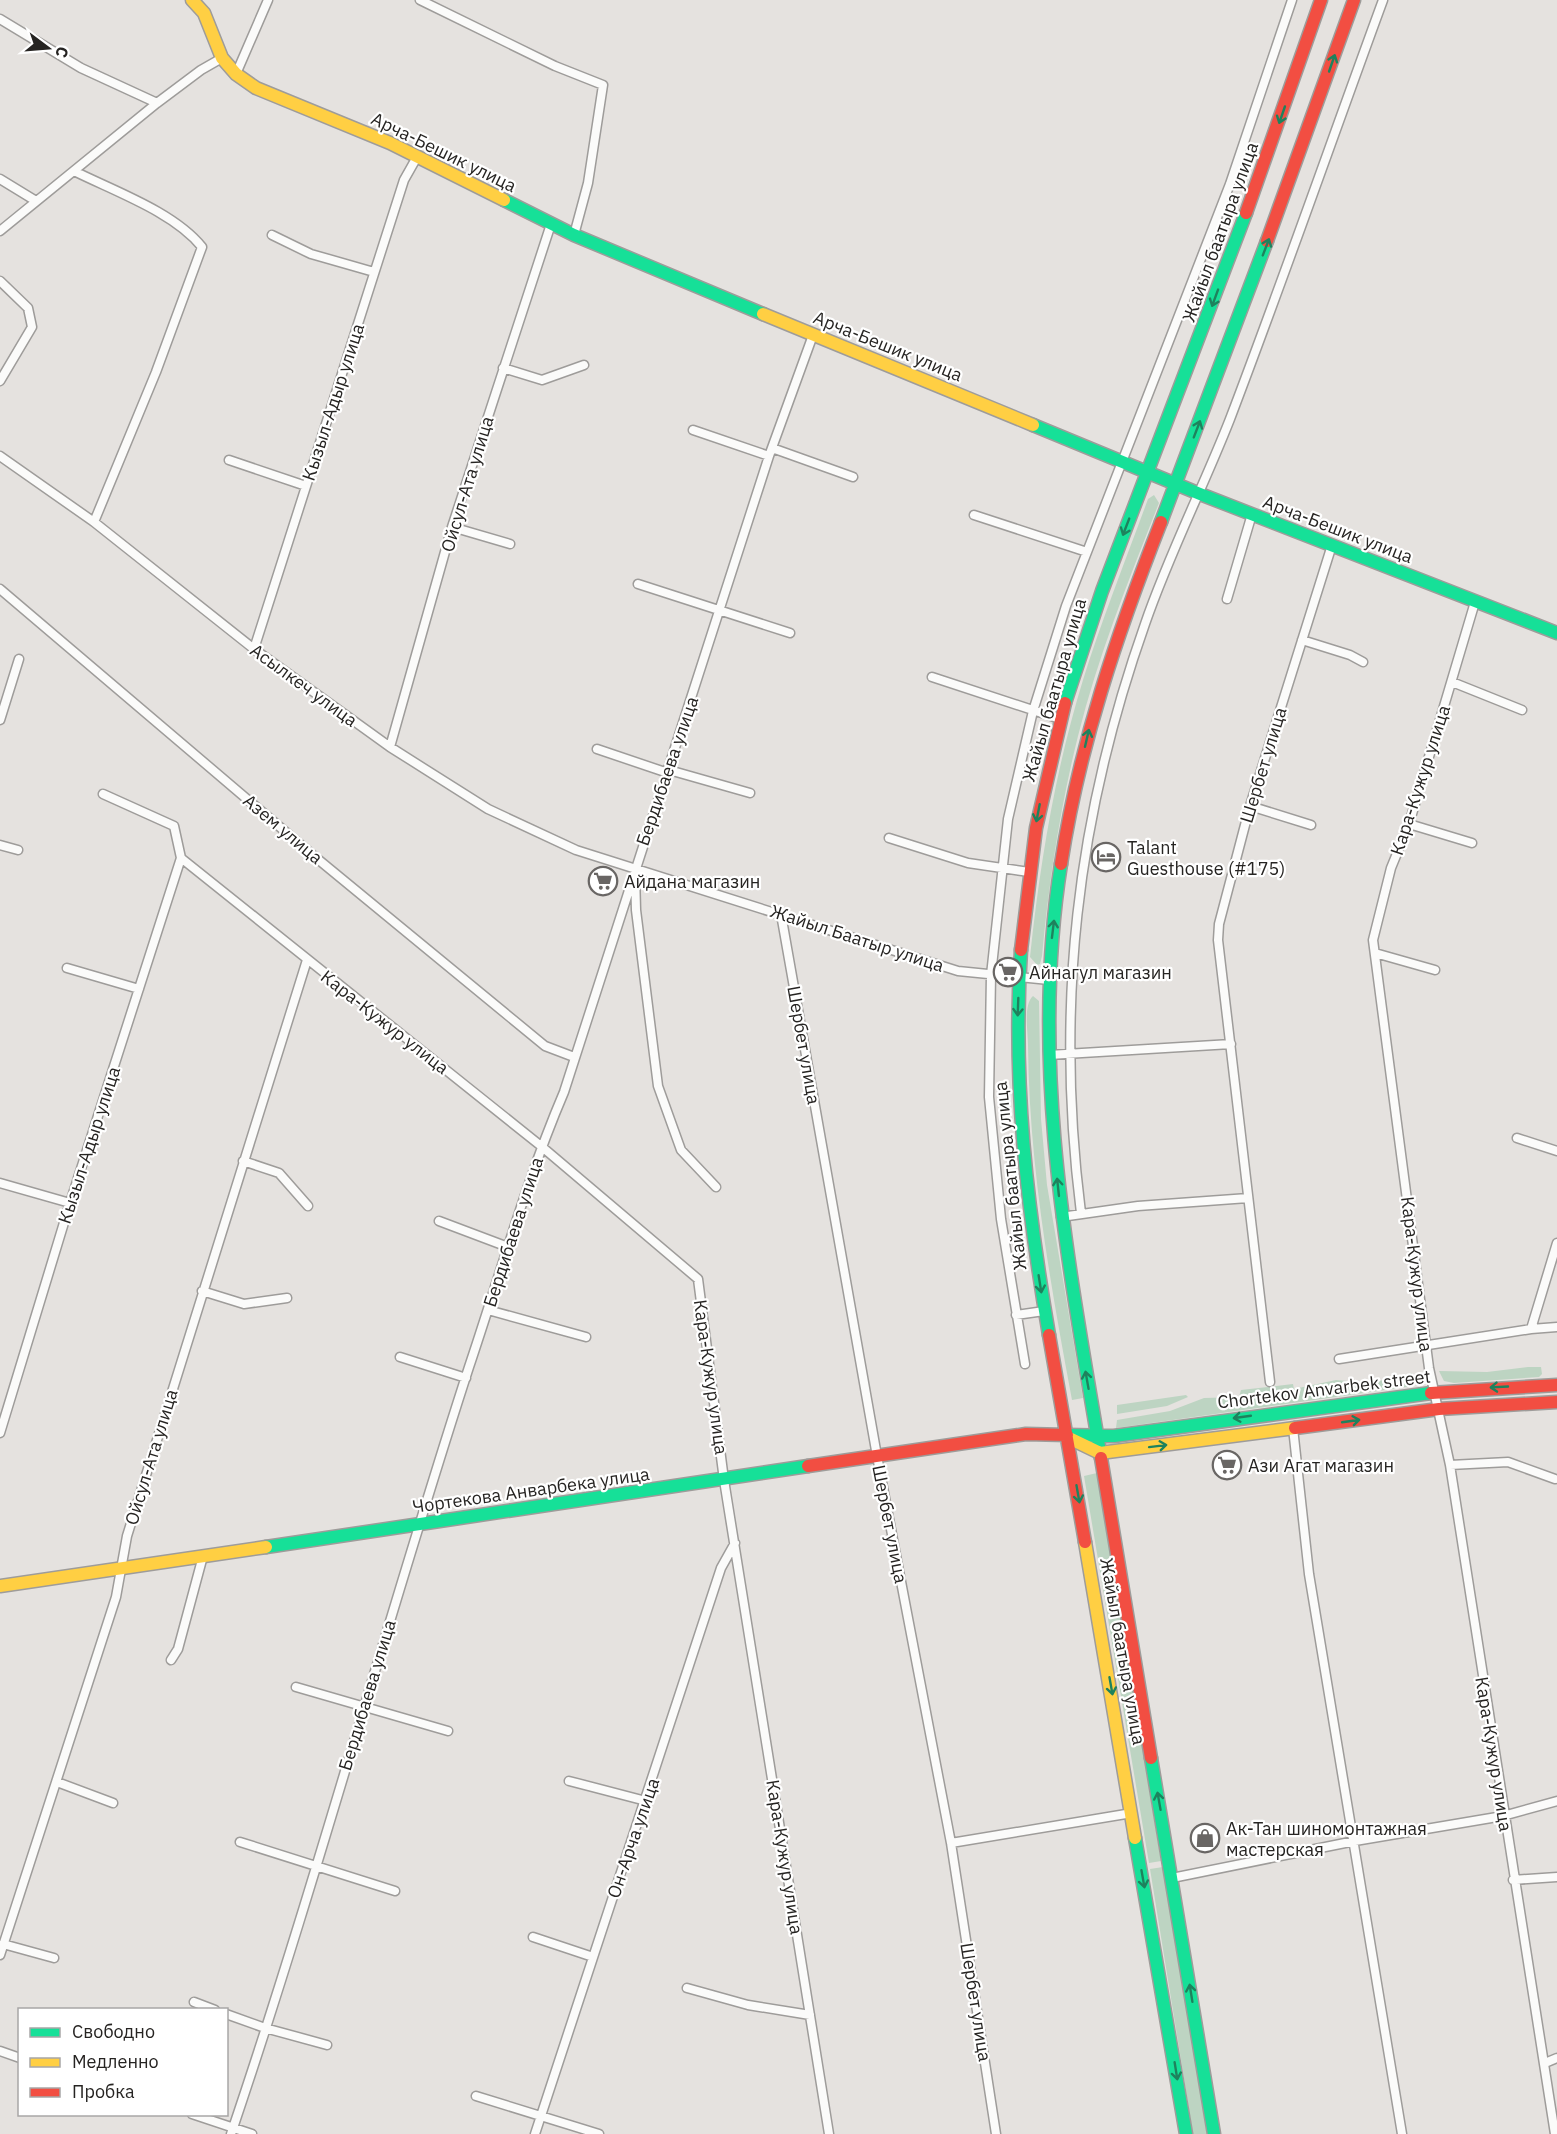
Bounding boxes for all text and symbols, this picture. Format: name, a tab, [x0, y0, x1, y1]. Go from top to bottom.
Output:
north arrow	[18, 18, 78, 78]
text: С	[51, 44, 73, 60]
one-way arrow	[1328, 55, 1339, 73]
one-way arrow	[1275, 105, 1286, 124]
street label: Арча-Бешик улица	[368, 107, 521, 197]
street label: Жайыл баатыра улица	[1177, 138, 1263, 325]
one-way arrow	[1261, 238, 1272, 257]
one-way arrow	[1209, 288, 1220, 307]
street label: Арча-Бешик улица	[810, 306, 966, 387]
street label: Кызыл-Адыр улица	[297, 320, 369, 484]
street label: Ойсул-Ата улица	[435, 413, 499, 555]
one-way arrow	[1192, 420, 1203, 439]
street label: Арча-Бешик улица	[1260, 490, 1417, 568]
one-way arrow	[1120, 517, 1131, 536]
street label: Жайыл баатыра улица	[1017, 595, 1091, 784]
street label: Асылкеч улица	[246, 638, 362, 732]
street label: Бердибаева улица	[631, 693, 703, 849]
street label: Кара-Кужур улица	[1385, 702, 1455, 858]
street label: Шербет улица	[1234, 704, 1292, 826]
one-way arrow	[1082, 728, 1093, 748]
street label: Азем улица	[238, 789, 328, 869]
one-way arrow	[1032, 804, 1044, 823]
place label: Talant Guesthouse (#175)	[1127, 836, 1285, 880]
hotel icon: Talant Guesthouse (#175)	[1090, 841, 1122, 873]
supermarket icon: Айдана магазин	[587, 865, 619, 897]
place label: Айдана магазин	[624, 870, 760, 893]
street label: Жайыл Баатыр улица	[767, 899, 947, 977]
one-way arrow	[1048, 920, 1059, 940]
supermarket icon: Айнагул магазин	[992, 956, 1024, 988]
place label: Айнагул магазин	[1029, 961, 1172, 984]
street label: Кара-Кужур улица	[316, 965, 454, 1079]
street label: Шербет улица	[782, 984, 826, 1106]
one-way arrow	[1012, 996, 1023, 1016]
street label: Кызыл-Адыр улица	[53, 1063, 125, 1227]
street label: Жайыл баатыра улица	[989, 1080, 1031, 1272]
street label: Бердибаева улица	[478, 1154, 548, 1310]
one-way arrow	[1052, 1177, 1063, 1197]
street label: Кара-Кужур улица	[1396, 1195, 1438, 1353]
one-way arrow	[1035, 1274, 1046, 1294]
street label: Кара-Кужур улица	[689, 1298, 733, 1456]
street label: Chortekov Anvarbek street	[1216, 1365, 1432, 1413]
one-way arrow	[1081, 1370, 1092, 1390]
one-way arrow	[1489, 1382, 1509, 1393]
street label: Ойсул-Ата улица	[119, 1386, 183, 1528]
one-way arrow	[1233, 1412, 1253, 1423]
one-way arrow	[1341, 1415, 1361, 1426]
one-way arrow	[1147, 1440, 1167, 1451]
supermarket icon: Ази Агат магазин	[1211, 1449, 1243, 1481]
place label: Ази Агат магазин	[1248, 1454, 1394, 1477]
street label: Чортекова Анварбека улица	[411, 1462, 651, 1518]
street label: Шербет улица	[867, 1463, 913, 1585]
one-way arrow	[1073, 1484, 1084, 1504]
street label: Жайыл баатыра улица	[1095, 1556, 1151, 1747]
street label: Бердибаева улица	[333, 1616, 401, 1773]
street label: Кара-Кужур улица	[1470, 1675, 1518, 1833]
one-way arrow	[1106, 1676, 1117, 1696]
street label: Он-Арча улица	[602, 1775, 664, 1901]
street label: Кара-Кужур улица	[761, 1778, 809, 1936]
one-way arrow	[1153, 1792, 1164, 1811]
place label: Ак-Тан шиномонтажная мастерская	[1226, 1817, 1427, 1861]
shop icon: Ак-Тан шиномонтажная мастерская	[1189, 1822, 1221, 1854]
one-way arrow	[1138, 1868, 1149, 1888]
street label: Шербет улица	[955, 1941, 997, 2063]
one-way arrow	[1185, 1984, 1196, 2004]
legend	[18, 2008, 228, 2116]
text: Свободно	[72, 2020, 155, 2043]
text: Медленно	[72, 2050, 159, 2073]
one-way arrow	[1171, 2061, 1182, 2080]
text: Пробка	[72, 2080, 135, 2103]

